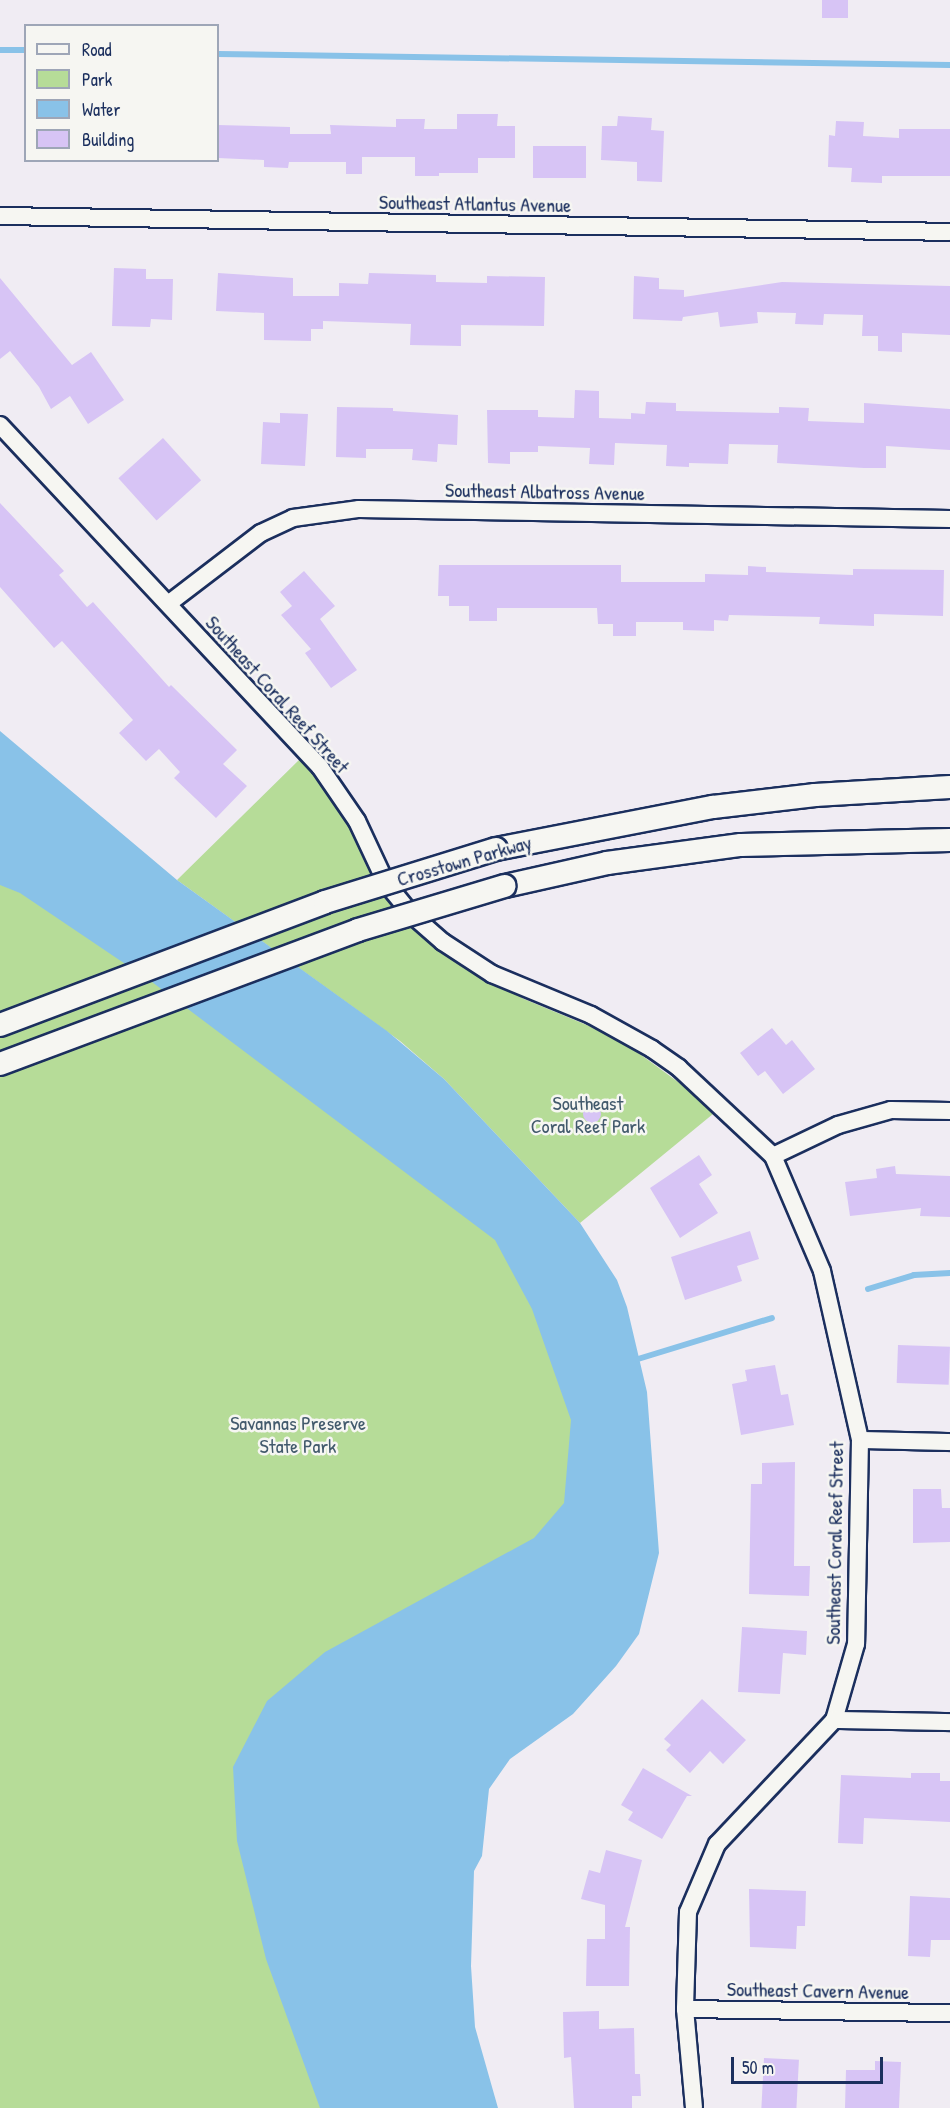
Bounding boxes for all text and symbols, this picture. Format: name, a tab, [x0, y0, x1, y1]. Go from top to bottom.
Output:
legend	[24, 24, 219, 162]
text: Road	[82, 37, 112, 62]
text: Park	[82, 67, 112, 92]
text: Water	[82, 97, 120, 122]
text: Building	[82, 127, 134, 152]
street label: Southeast Atlantus Avenue	[379, 189, 571, 217]
street label: Southeast Albatross Avenue	[445, 477, 645, 505]
street label: Southeast Coral Reef Street	[201, 610, 355, 778]
street label: Crosstown Parkway	[394, 829, 534, 891]
park label: Southeast Coral Reef Park	[531, 1090, 645, 1137]
park label: Savannas Preserve State Park	[230, 1410, 366, 1457]
street label: Southeast Coral Reef Street	[820, 1441, 848, 1645]
street label: Southeast Cavern Avenue	[727, 1976, 909, 2004]
scale bar	[734, 2045, 886, 2083]
text: 50 m	[742, 2055, 774, 2080]

